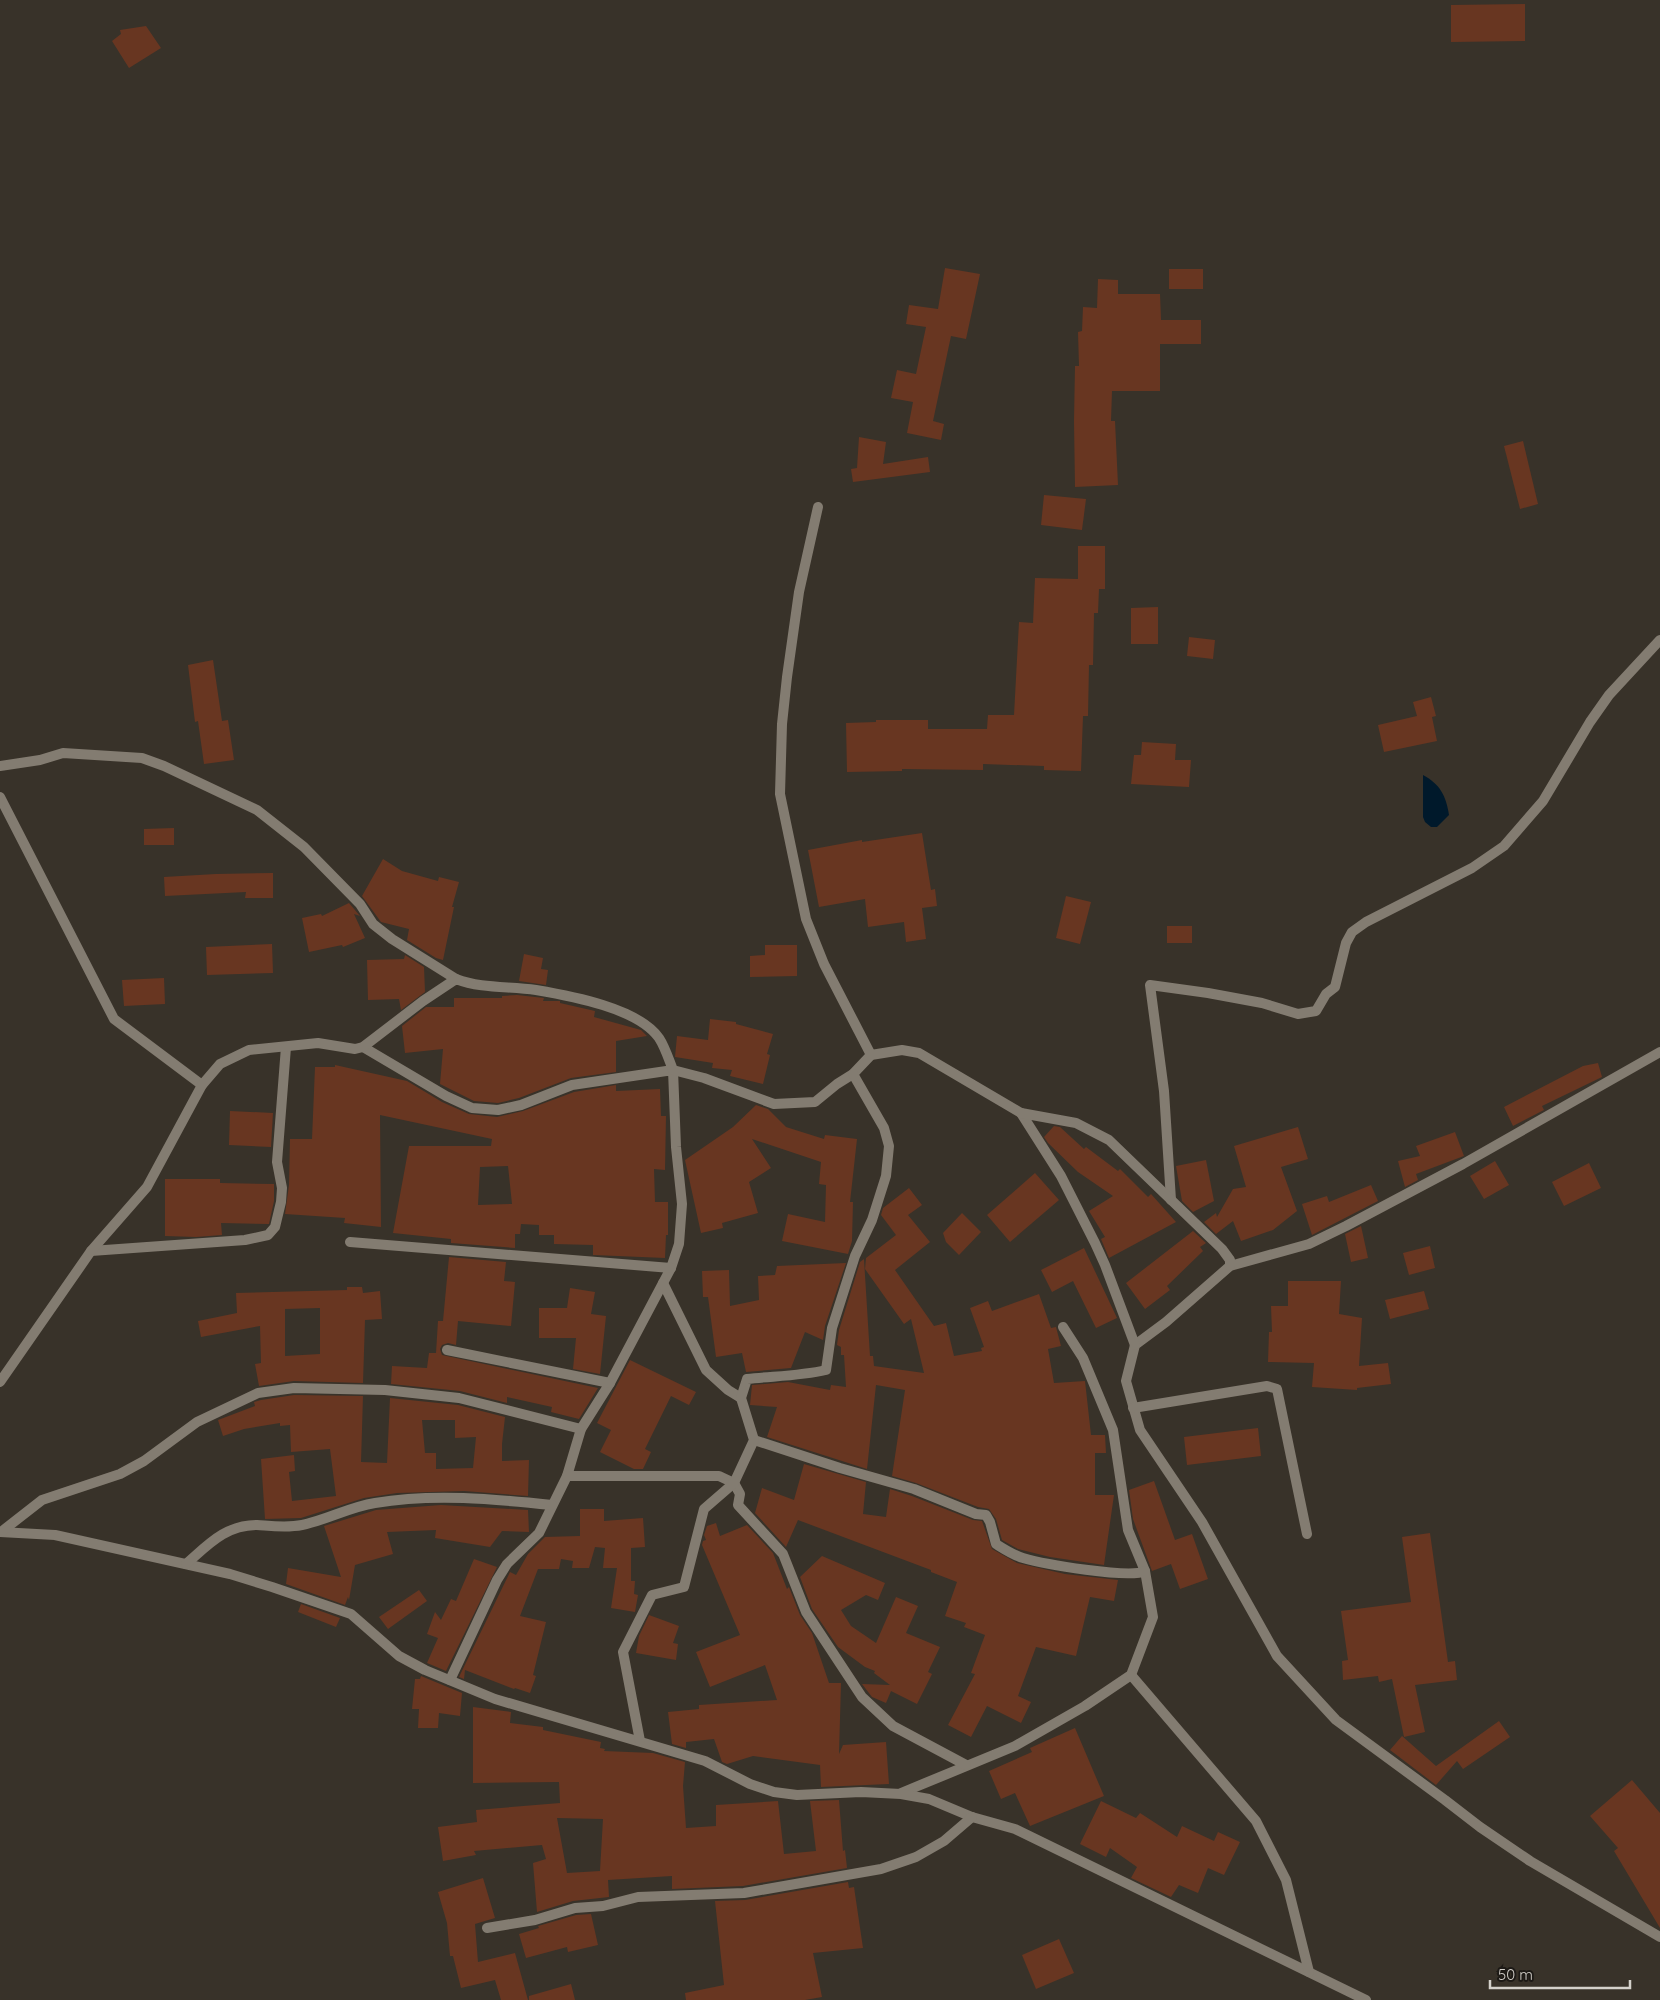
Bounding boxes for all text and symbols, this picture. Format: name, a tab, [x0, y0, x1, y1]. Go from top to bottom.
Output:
scale bar	[1490, 1958, 1630, 1990]
text: 50 m	[1498, 1965, 1533, 1984]

